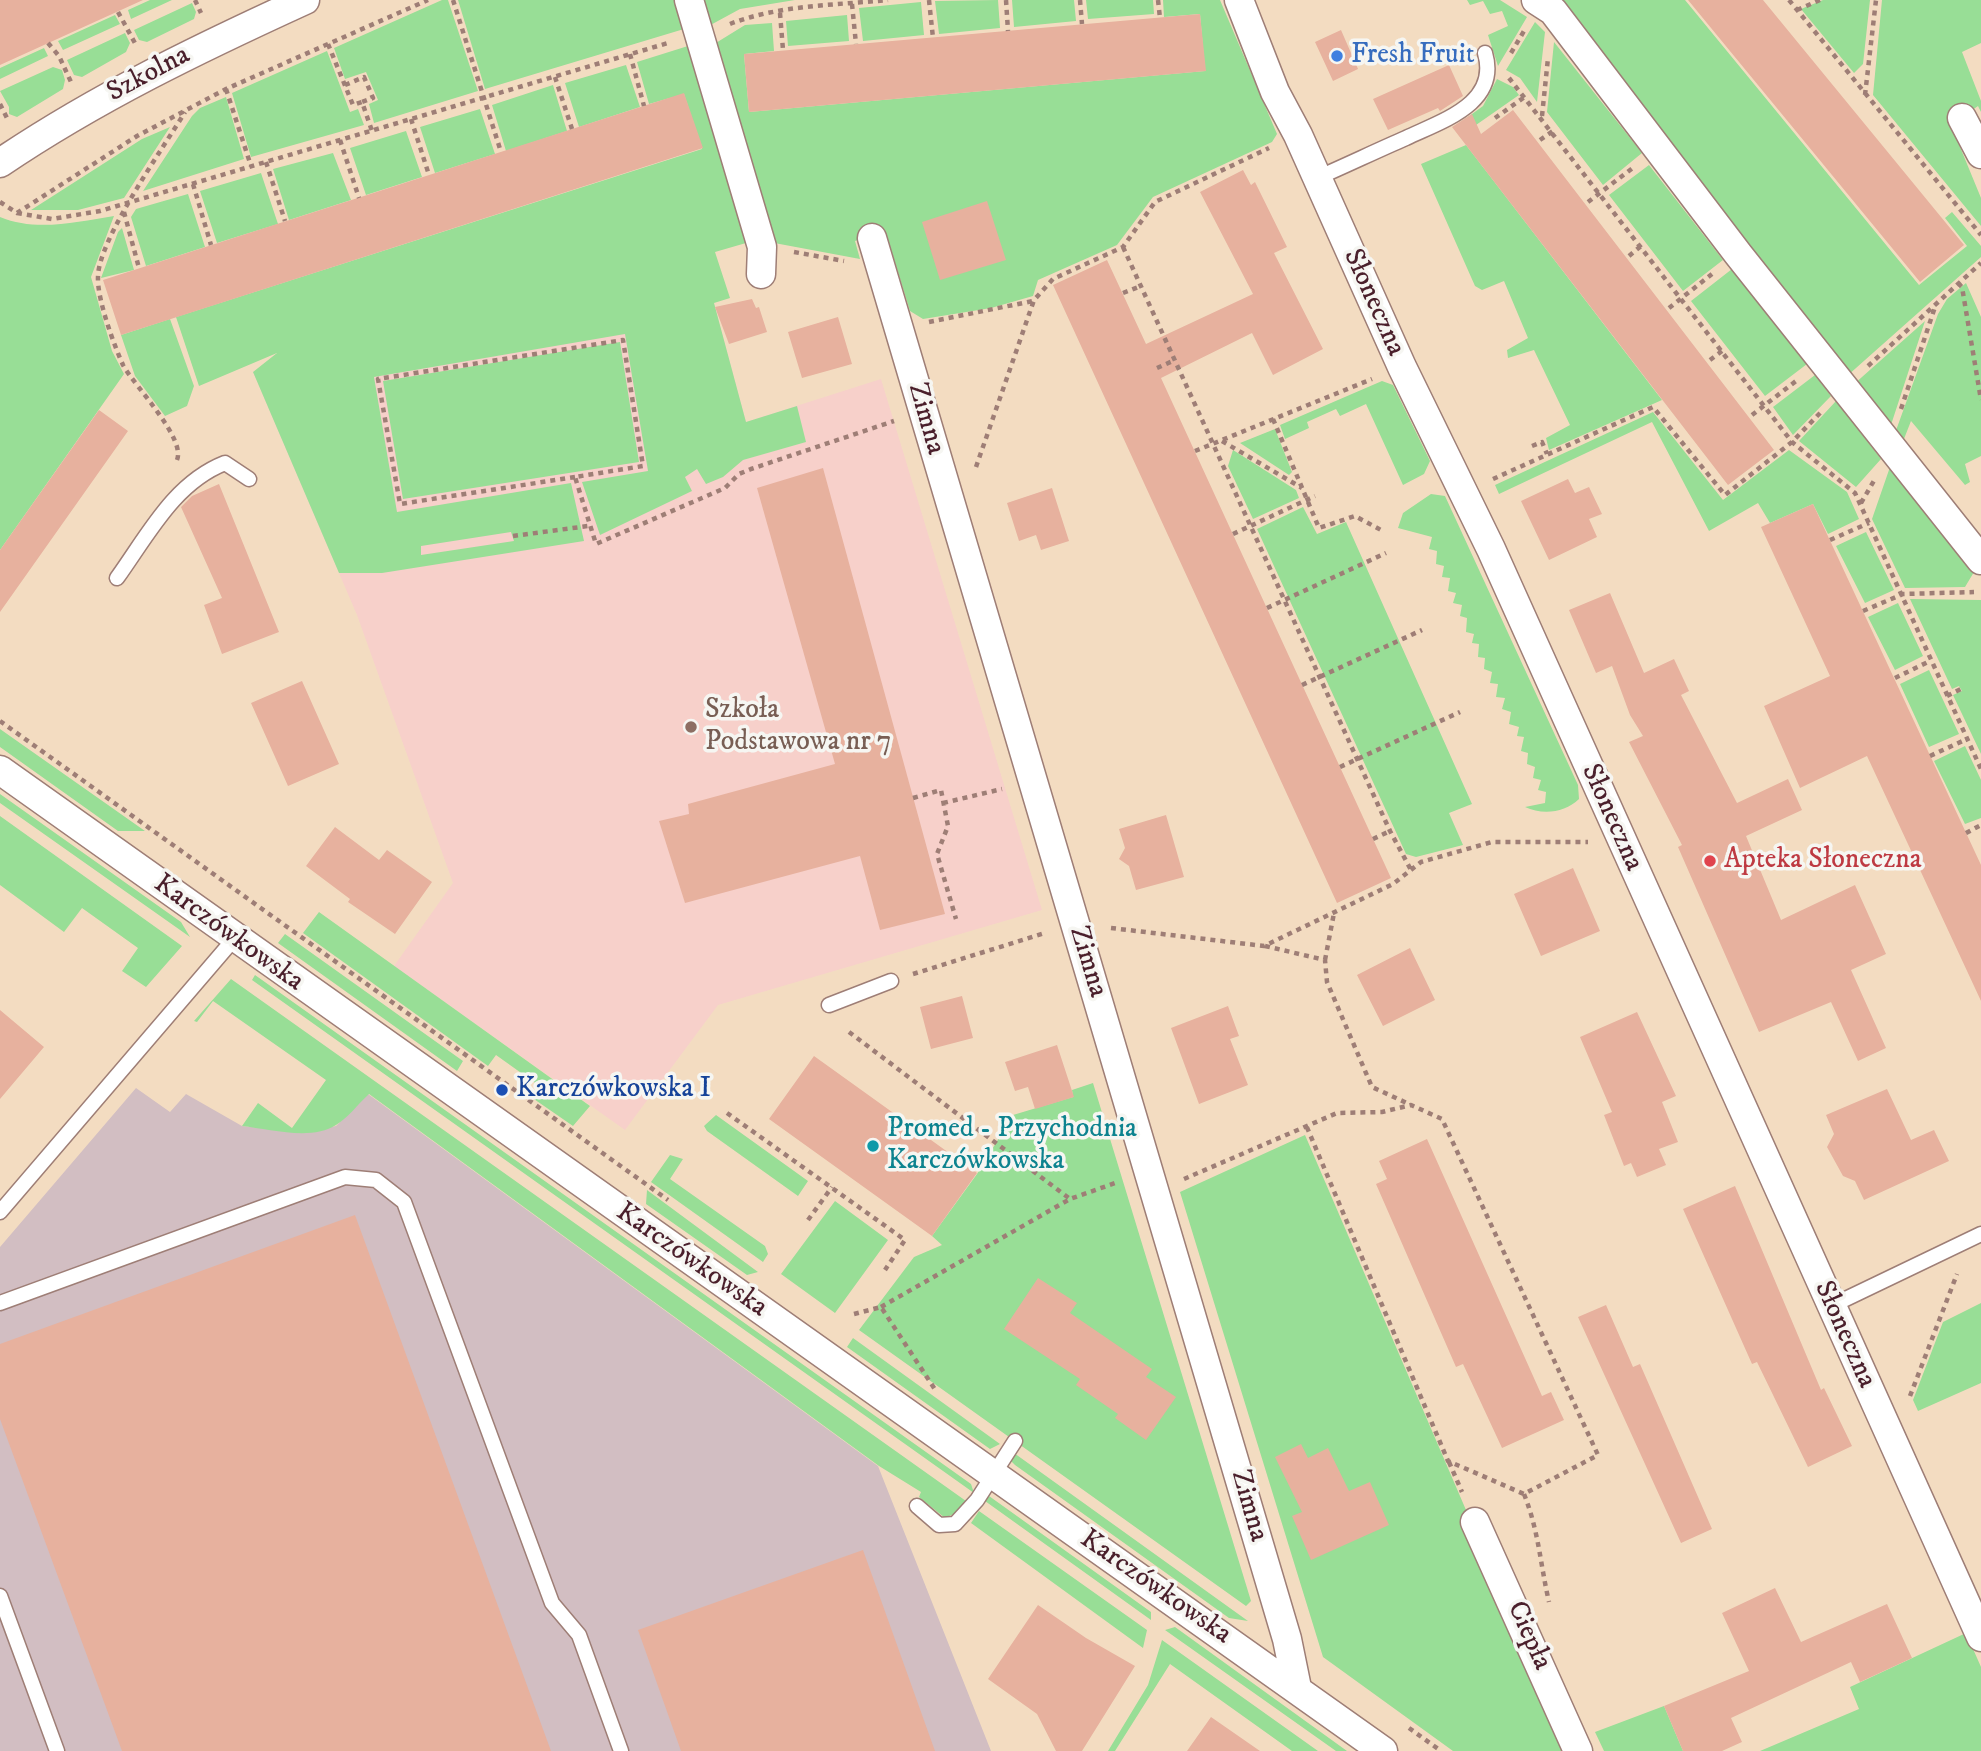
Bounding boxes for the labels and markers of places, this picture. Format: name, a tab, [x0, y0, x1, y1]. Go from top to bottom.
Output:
place label: Fresh Fruit	[1351, 39, 1475, 73]
marker: Fresh Fruit	[1329, 48, 1345, 64]
place label: Szkoła Podstawowa nr 7	[705, 694, 891, 760]
marker: Szkoła Podstawowa nr 7	[683, 719, 699, 735]
place label: Apteka Słoneczna	[1724, 844, 1922, 878]
marker: Apteka Słoneczna	[1702, 853, 1718, 869]
place label: Karczówkowska I	[516, 1073, 711, 1107]
marker: Karczówkowska I	[494, 1082, 510, 1098]
place label: Promed - Przychodnia Karczówkowska	[887, 1113, 1137, 1179]
marker: Promed - Przychodnia Karczówkowska	[865, 1138, 881, 1154]

